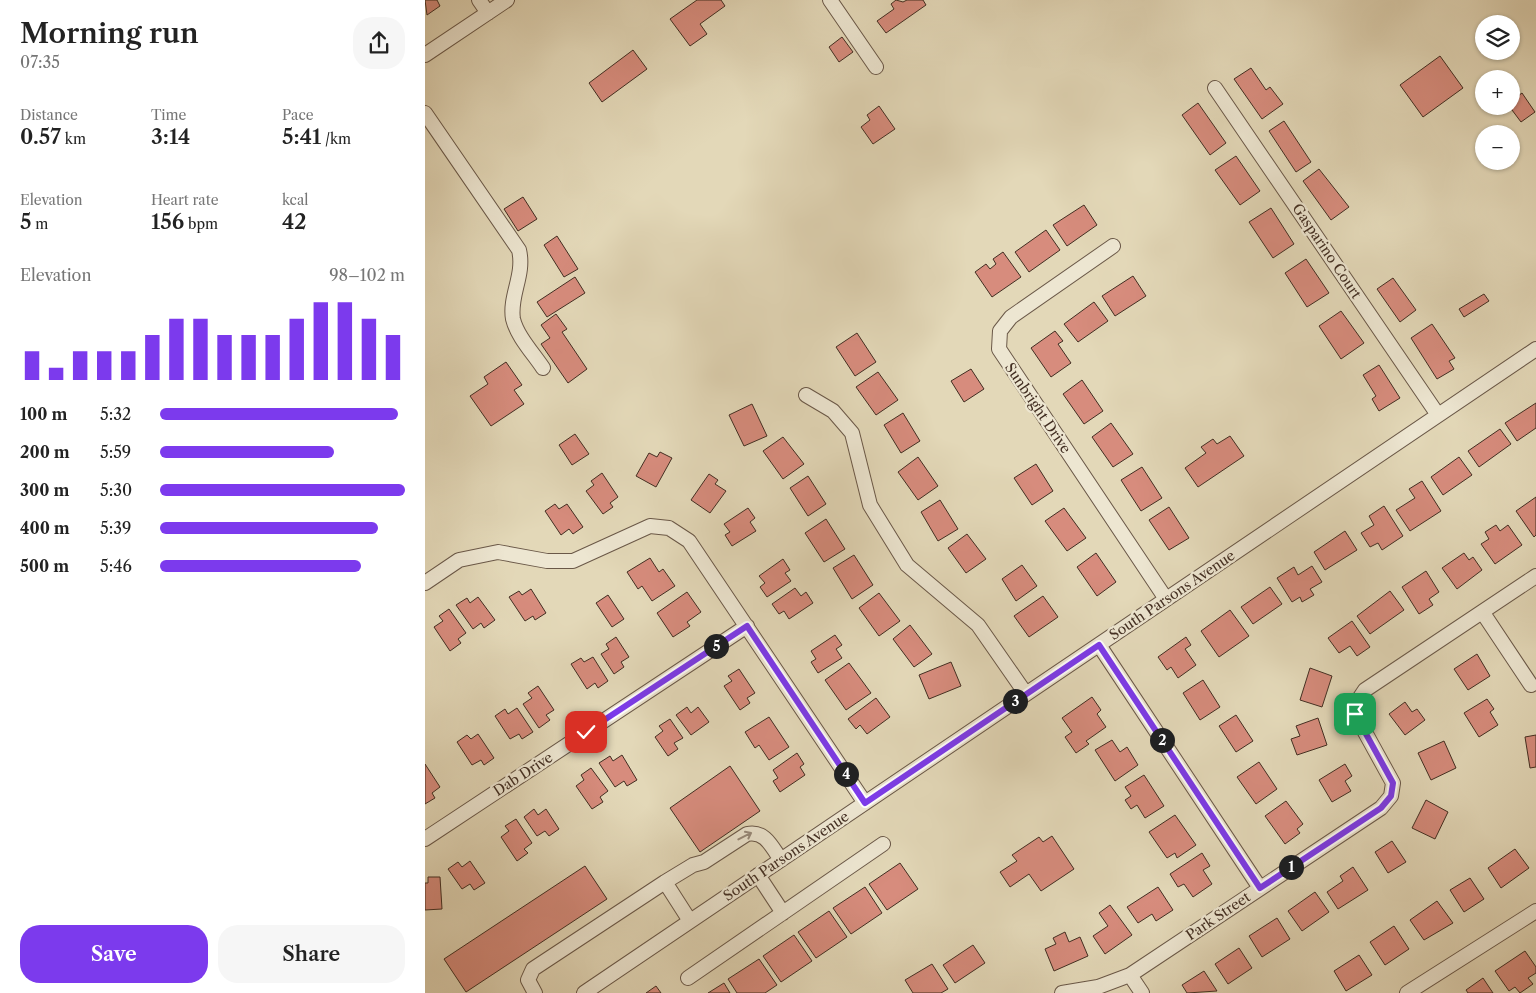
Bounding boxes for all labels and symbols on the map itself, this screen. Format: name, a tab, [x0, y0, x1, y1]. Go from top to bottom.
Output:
street label: Gasparino Court	[1289, 200, 1365, 302]
street label: Sunbright Drive	[1001, 359, 1075, 457]
street label: South Parsons Avenue	[1106, 546, 1238, 644]
pin: 5	[703, 634, 729, 658]
pin: 3	[1003, 688, 1027, 714]
pin	[1334, 693, 1376, 735]
pin	[565, 711, 607, 753]
pin: 2	[1149, 728, 1175, 752]
street label: Dab Drive	[490, 748, 556, 800]
pin: 4	[833, 762, 859, 786]
street label: South Parsons Avenue	[720, 807, 852, 905]
one-way arrow	[737, 831, 752, 841]
pin: 1	[1279, 854, 1303, 880]
street label: Park Street	[1182, 888, 1254, 944]

